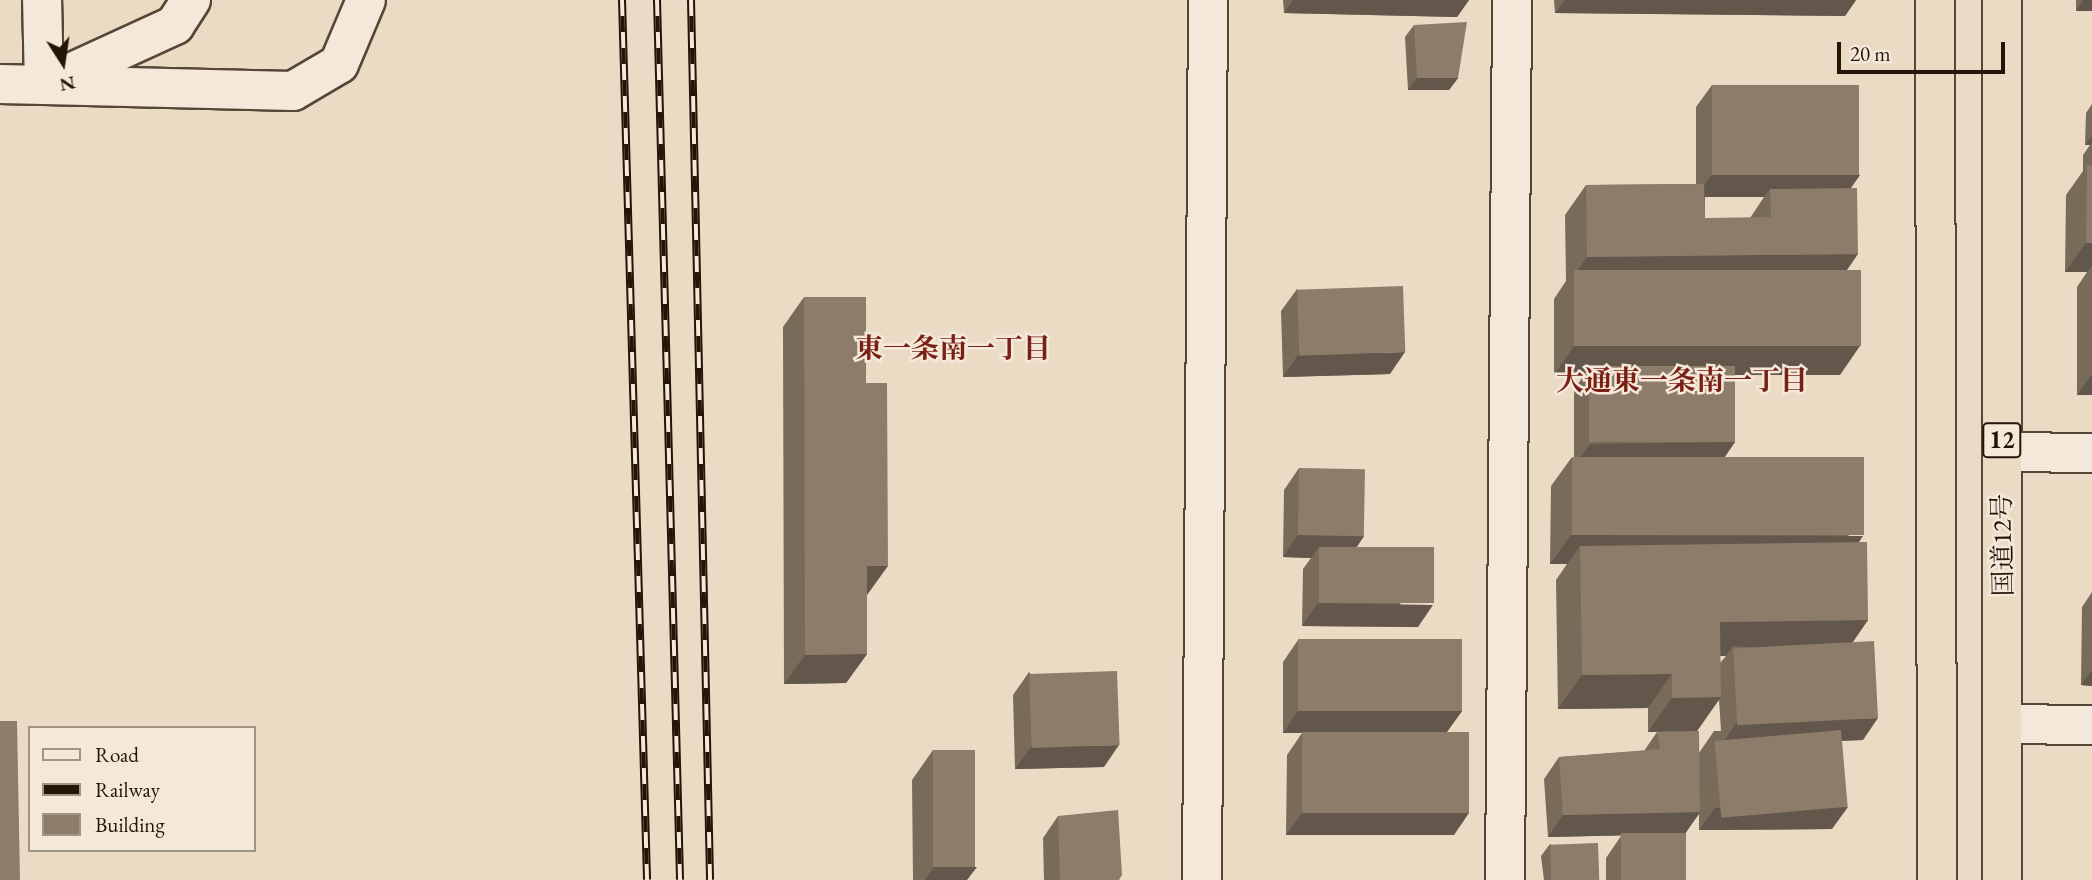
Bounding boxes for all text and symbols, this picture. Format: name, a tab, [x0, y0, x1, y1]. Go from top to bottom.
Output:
north arrow	[28, 28, 98, 98]
scale bar	[1840, 28, 2008, 72]
text: 20 m	[1850, 40, 1891, 67]
text: N	[57, 70, 78, 98]
district label: 東一条南一丁目	[855, 331, 1051, 365]
district label: 大通東一条南一丁目	[1556, 363, 1808, 397]
road number: 12	[1981, 419, 2023, 460]
street label: 国道12号	[1987, 493, 2019, 597]
legend	[28, 726, 256, 852]
text: Road	[95, 741, 139, 768]
text: Railway	[95, 776, 160, 803]
text: Building	[95, 811, 165, 838]

